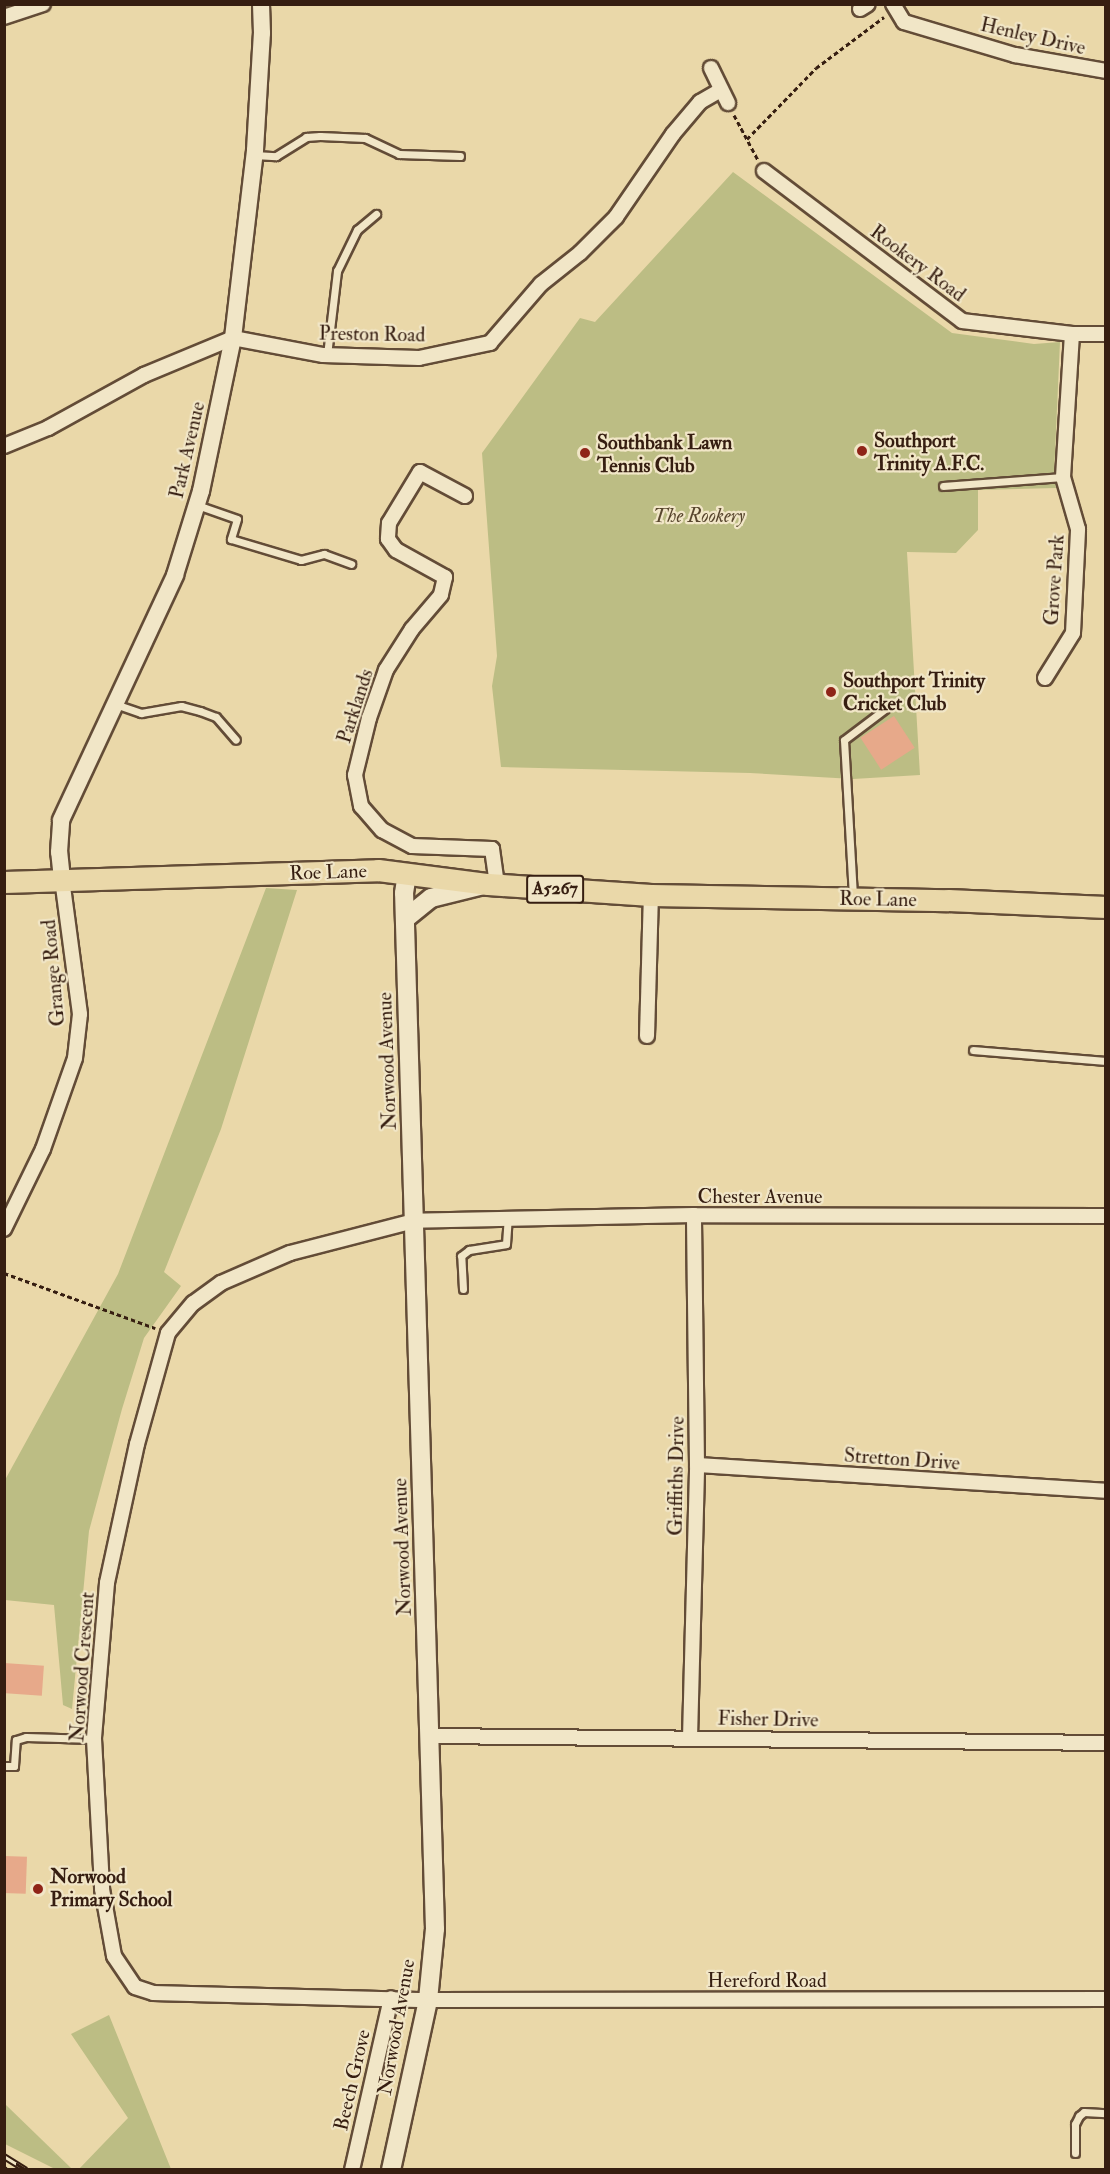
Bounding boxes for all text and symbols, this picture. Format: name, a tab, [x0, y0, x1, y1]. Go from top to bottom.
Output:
street label: Henley Drive	[978, 12, 1088, 60]
street label: Rookery Road	[866, 219, 970, 307]
street label: Preston Road	[319, 321, 425, 347]
street label: Park Avenue	[164, 399, 210, 501]
place label: Southport Trinity A.F.C.	[874, 428, 984, 475]
place label: Southbank Lawn Tennis Club	[597, 430, 732, 477]
marker: Southport Trinity A.F.C.	[855, 444, 869, 458]
marker: Southbank Lawn Tennis Club	[578, 446, 592, 460]
park label: The Rookery	[653, 503, 745, 527]
street label: Grove Park	[1039, 534, 1069, 626]
street label: Parklands	[332, 666, 378, 746]
place label: Southport Trinity Cricket Club	[843, 668, 985, 715]
marker: Southport Trinity Cricket Club	[824, 685, 838, 699]
street label: Roe Lane	[289, 859, 367, 885]
road number: A5267	[525, 874, 585, 904]
street label: Roe Lane	[839, 886, 917, 912]
street label: Grange Road	[36, 919, 70, 1027]
street label: Norwood Avenue	[373, 992, 401, 1130]
street label: Chester Avenue	[698, 1184, 822, 1208]
street label: Griffiths Drive	[663, 1416, 689, 1536]
street label: Stretton Drive	[843, 1443, 961, 1475]
street label: Norwood Avenue	[388, 1478, 416, 1616]
street label: Norwood Crescent	[65, 1591, 99, 1743]
street label: Fisher Drive	[717, 1706, 819, 1732]
place label: Norwood Primary School	[50, 1865, 172, 1912]
marker: Norwood Primary School	[31, 1882, 45, 1896]
street label: Norwood Avenue	[372, 1957, 420, 2097]
street label: Hereford Road	[707, 1968, 827, 1992]
street label: Beech Grove	[329, 2027, 375, 2133]

